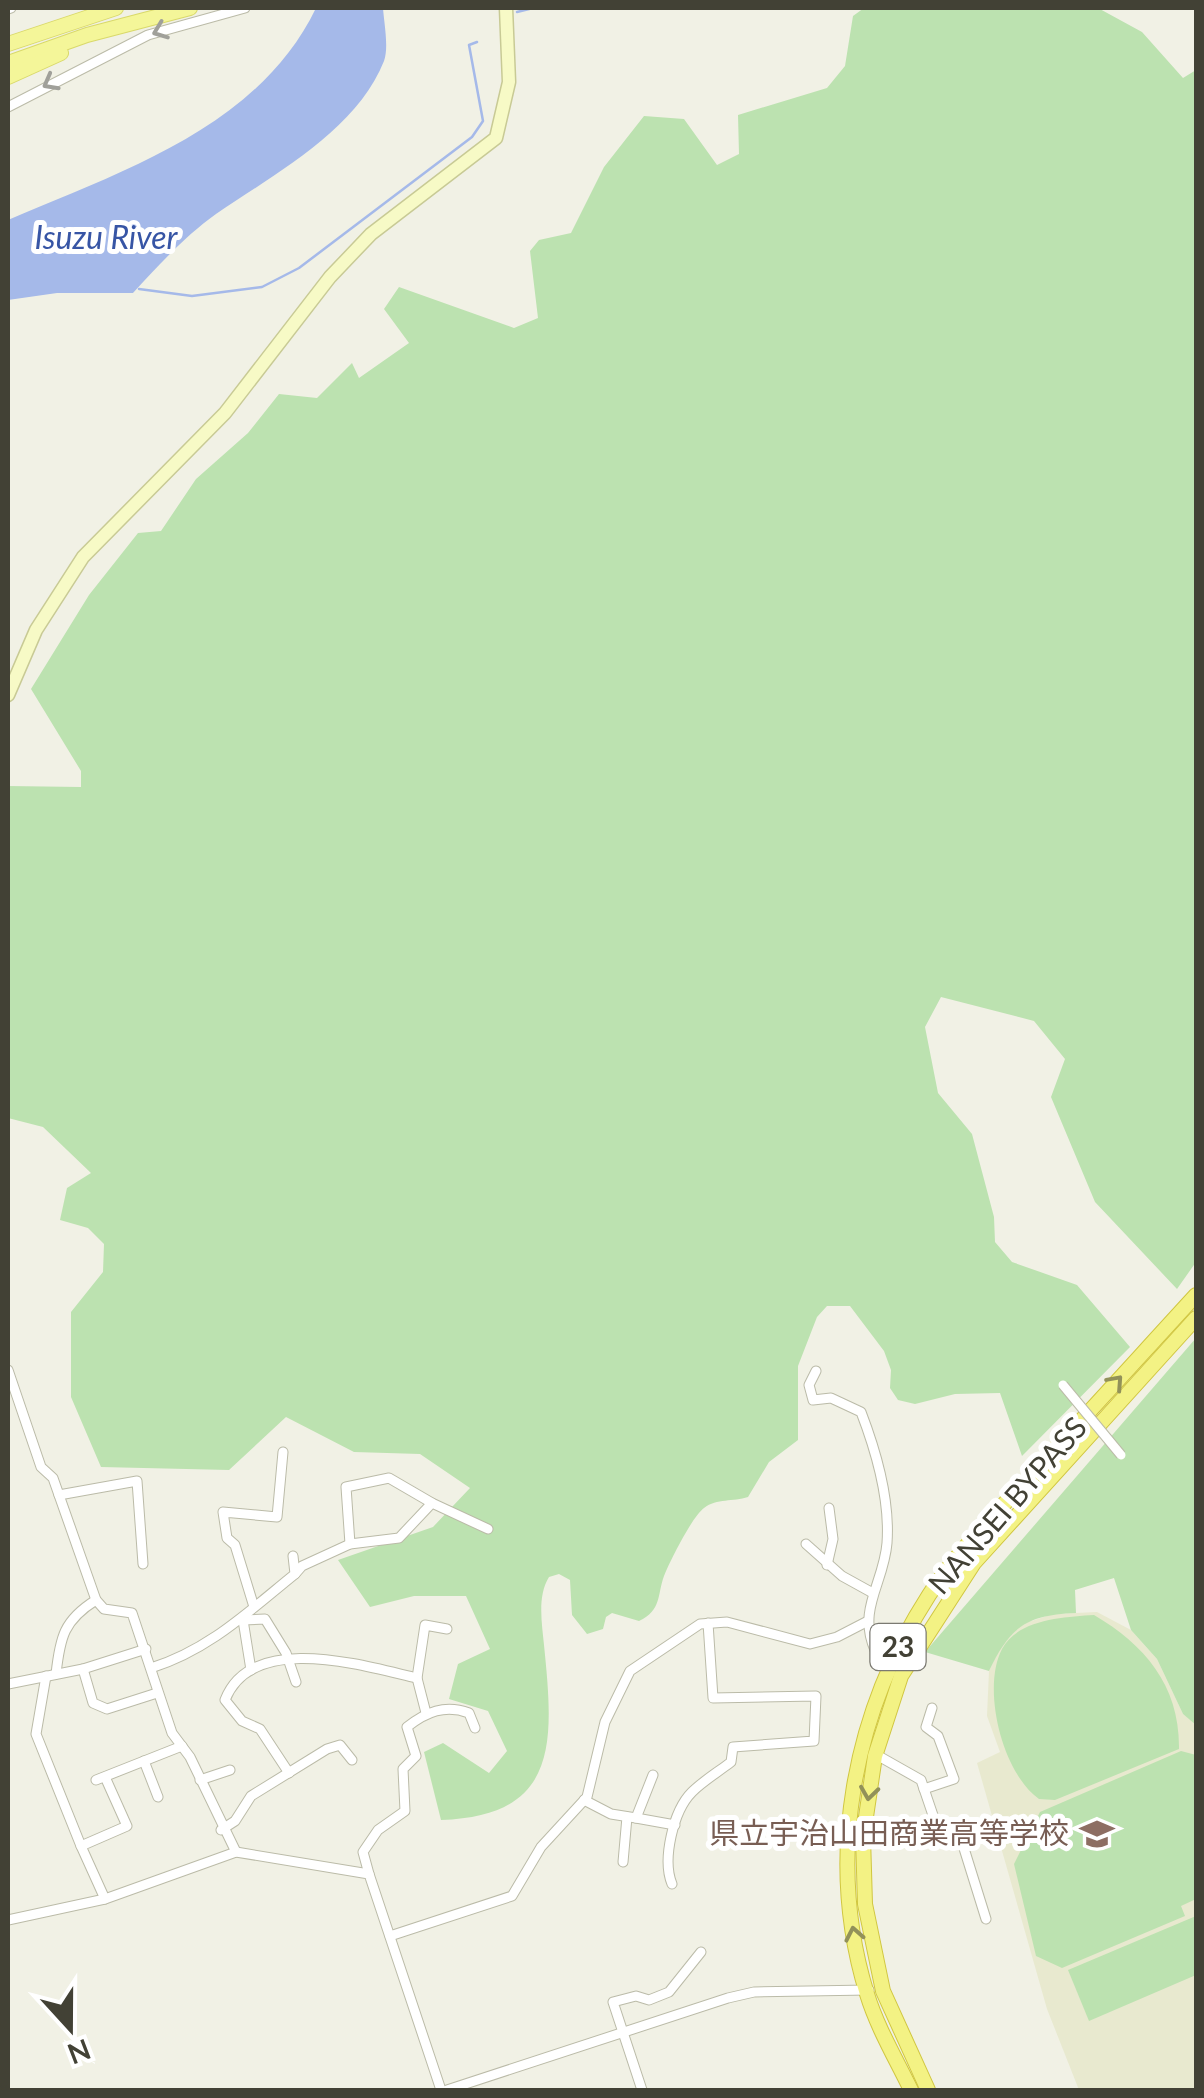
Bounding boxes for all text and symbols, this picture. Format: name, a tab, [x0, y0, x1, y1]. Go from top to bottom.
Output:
one-way arrow	[152, 19, 169, 39]
one-way arrow	[43, 71, 61, 91]
water label: Isuzu River	[35, 217, 178, 256]
one-way arrow	[1104, 1376, 1122, 1394]
street label: NANSEI BYPASS	[920, 1409, 1093, 1600]
road number: 23	[870, 1624, 926, 1670]
one-way arrow	[860, 1785, 881, 1802]
place label: 県立宇治山田商業高等学校	[709, 1814, 1069, 1850]
school or university icon: 県立宇治山田商業高等学校	[1078, 1815, 1116, 1853]
one-way arrow	[844, 1926, 865, 1943]
north arrow	[20, 1978, 120, 2078]
text: N	[63, 2033, 95, 2072]

